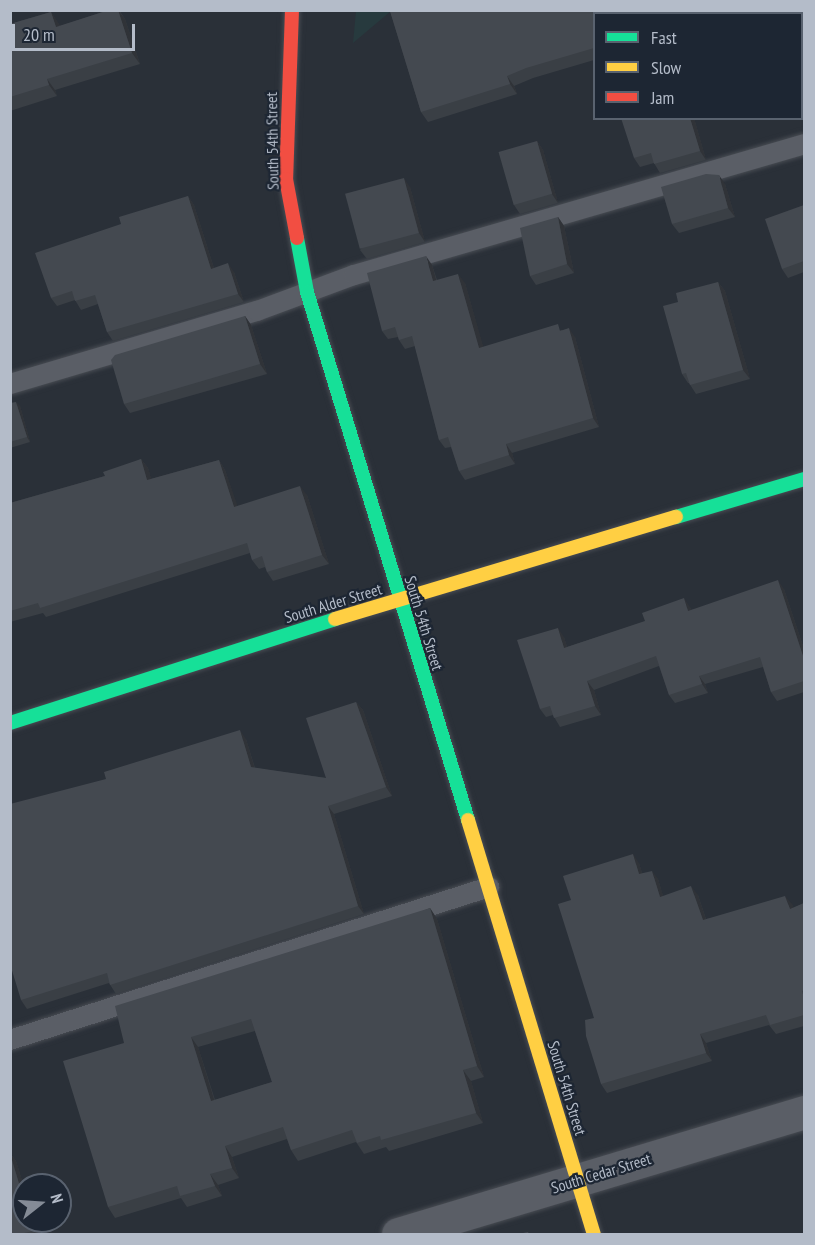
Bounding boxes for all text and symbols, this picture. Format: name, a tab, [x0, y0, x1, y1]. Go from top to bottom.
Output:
scale bar	[15, 12, 138, 50]
legend	[593, 12, 803, 120]
text: 20 m	[23, 23, 55, 46]
text: Fast	[651, 26, 677, 49]
text: Slow	[651, 56, 681, 79]
text: Jam	[651, 86, 674, 109]
street label: South 54th Street	[262, 92, 282, 190]
street label: South 54th Street	[401, 573, 447, 673]
street label: South Alder Street	[282, 579, 384, 627]
street label: South 54th Street	[544, 1038, 590, 1138]
street label: South Cedar Street	[549, 1149, 653, 1197]
north arrow	[12, 1173, 72, 1233]
text: N	[46, 1191, 68, 1205]

